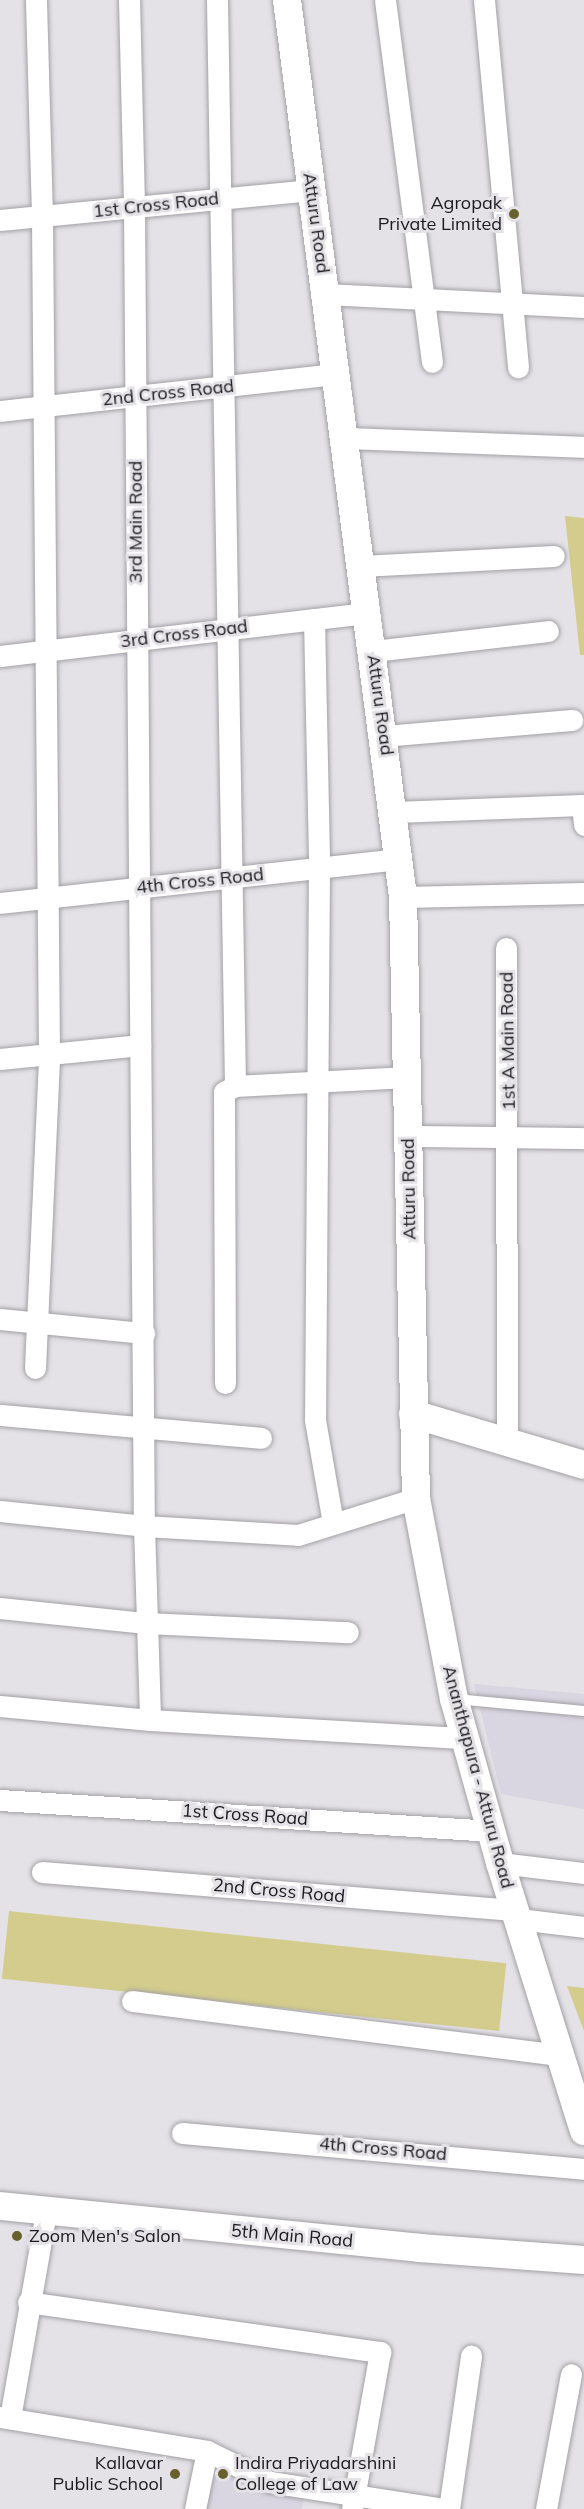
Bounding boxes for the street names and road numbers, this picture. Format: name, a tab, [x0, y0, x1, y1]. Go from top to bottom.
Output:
street label: Atturu Road	[298, 171, 334, 275]
street label: 1st Cross Road	[92, 188, 220, 222]
street label: 2nd Cross Road	[101, 375, 235, 411]
street label: 3rd Main Road	[125, 461, 147, 583]
street label: 3rd Cross Road	[119, 615, 249, 653]
street label: Atturu Road	[362, 653, 398, 757]
street label: 4th Cross Road	[135, 864, 265, 898]
street label: 1st A Main Road	[496, 972, 520, 1110]
street label: Atturu Road	[397, 1138, 421, 1240]
street label: Ananthapura - Atturu Road	[438, 1663, 518, 1891]
street label: 1st Cross Road	[181, 1800, 309, 1830]
street label: 2nd Cross Road	[212, 1874, 346, 1908]
street label: 4th Cross Road	[318, 2133, 448, 2165]
street label: 5th Main Road	[230, 2220, 354, 2252]

